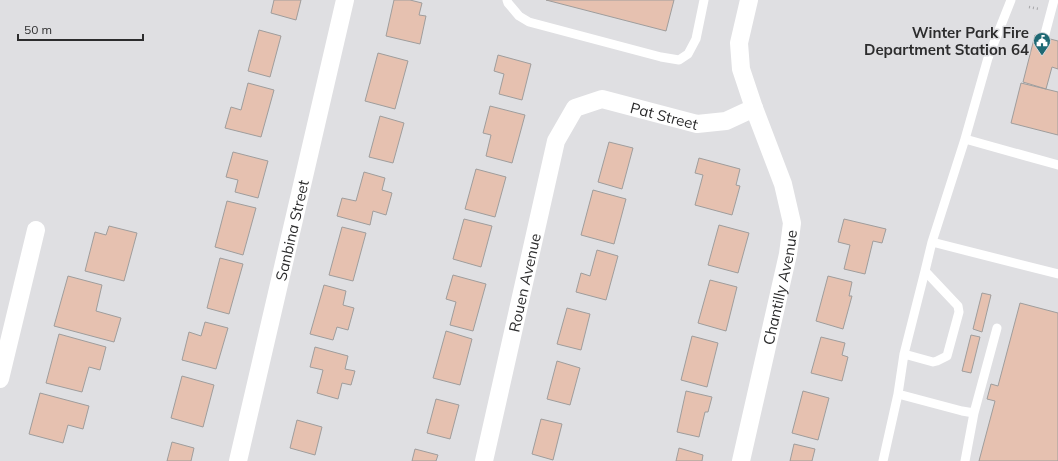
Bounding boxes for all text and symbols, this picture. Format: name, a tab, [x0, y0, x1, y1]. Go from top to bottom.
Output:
scale bar	[18, 16, 143, 42]
text: 50 m	[24, 22, 52, 37]
place label: Winter Park Fire Department Station 64	[864, 23, 1029, 59]
public building icon: Winter Park Fire Department Station 64	[1032, 31, 1052, 56]
street label: Pat Street	[628, 97, 700, 133]
street label: Sanbina Street	[271, 178, 312, 282]
street label: Chantilly Avenue	[758, 229, 801, 347]
street label: Rouen Avenue	[504, 231, 544, 334]

